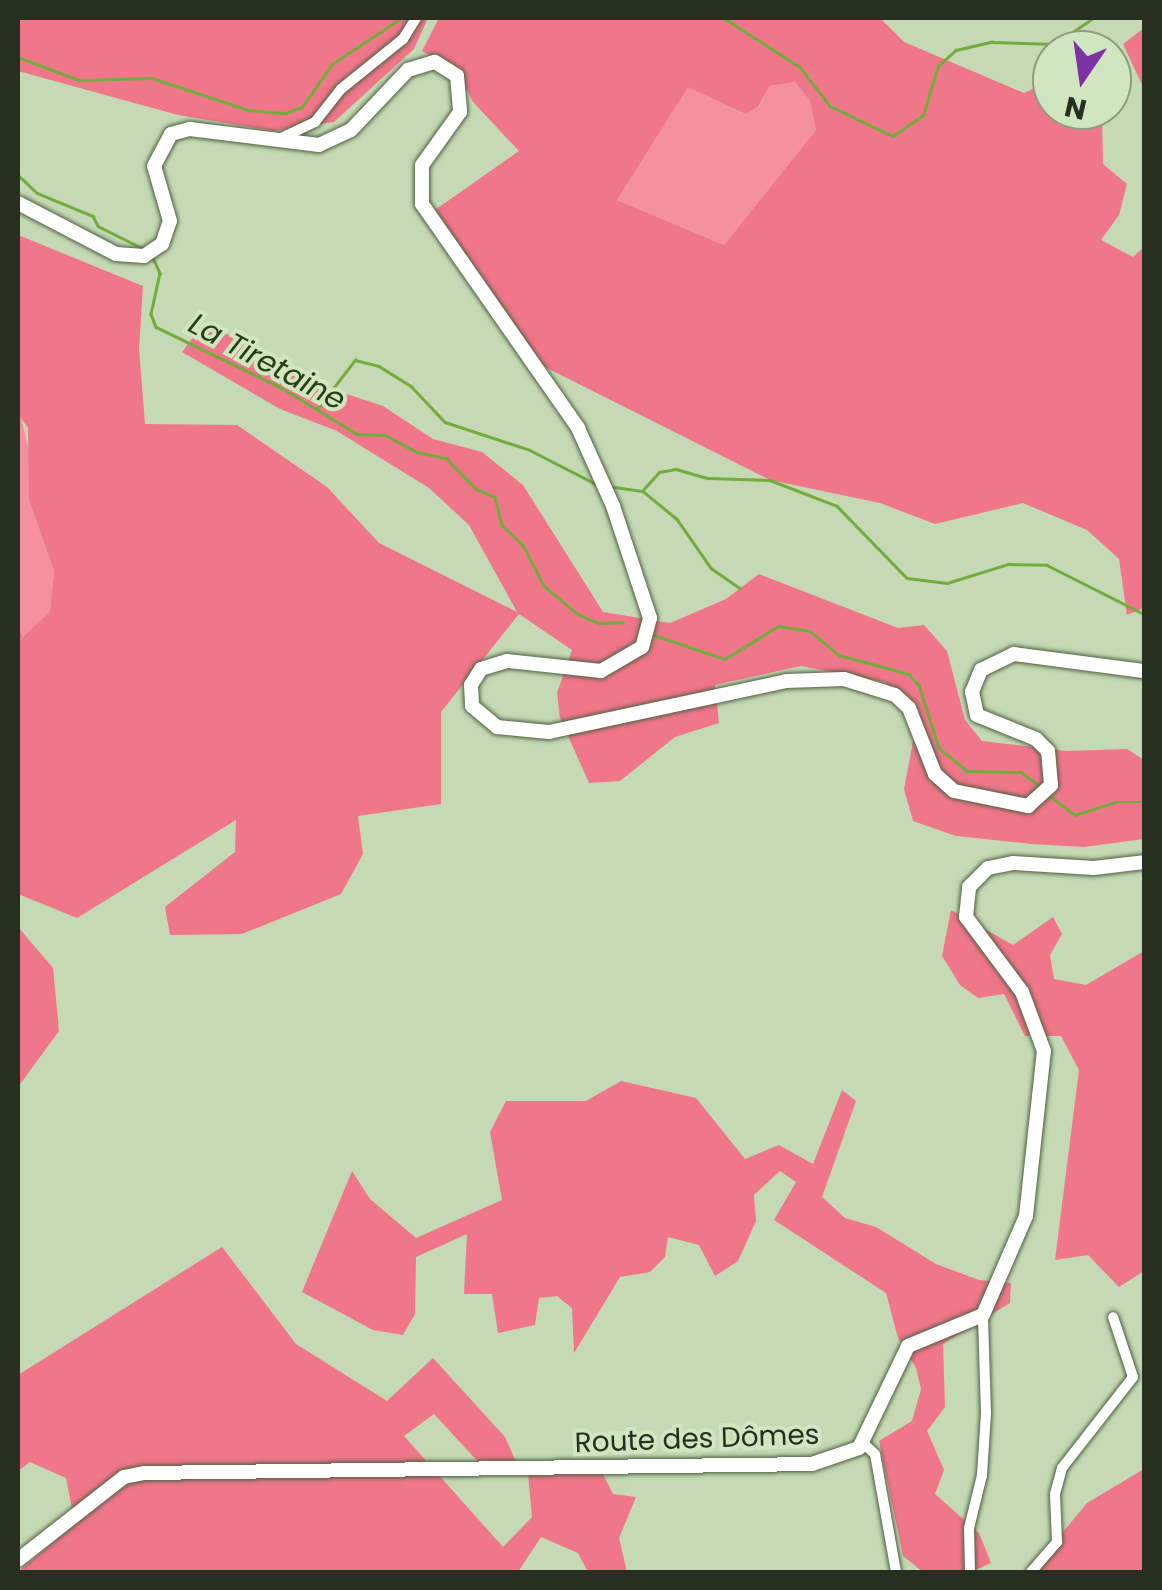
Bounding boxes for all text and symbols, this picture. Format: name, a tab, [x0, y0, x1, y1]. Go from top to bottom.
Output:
north arrow	[1032, 30, 1132, 130]
text: N	[1061, 86, 1090, 129]
water label: La Tiretaine	[183, 306, 351, 418]
street label: Route des Dômes	[574, 1418, 820, 1460]

